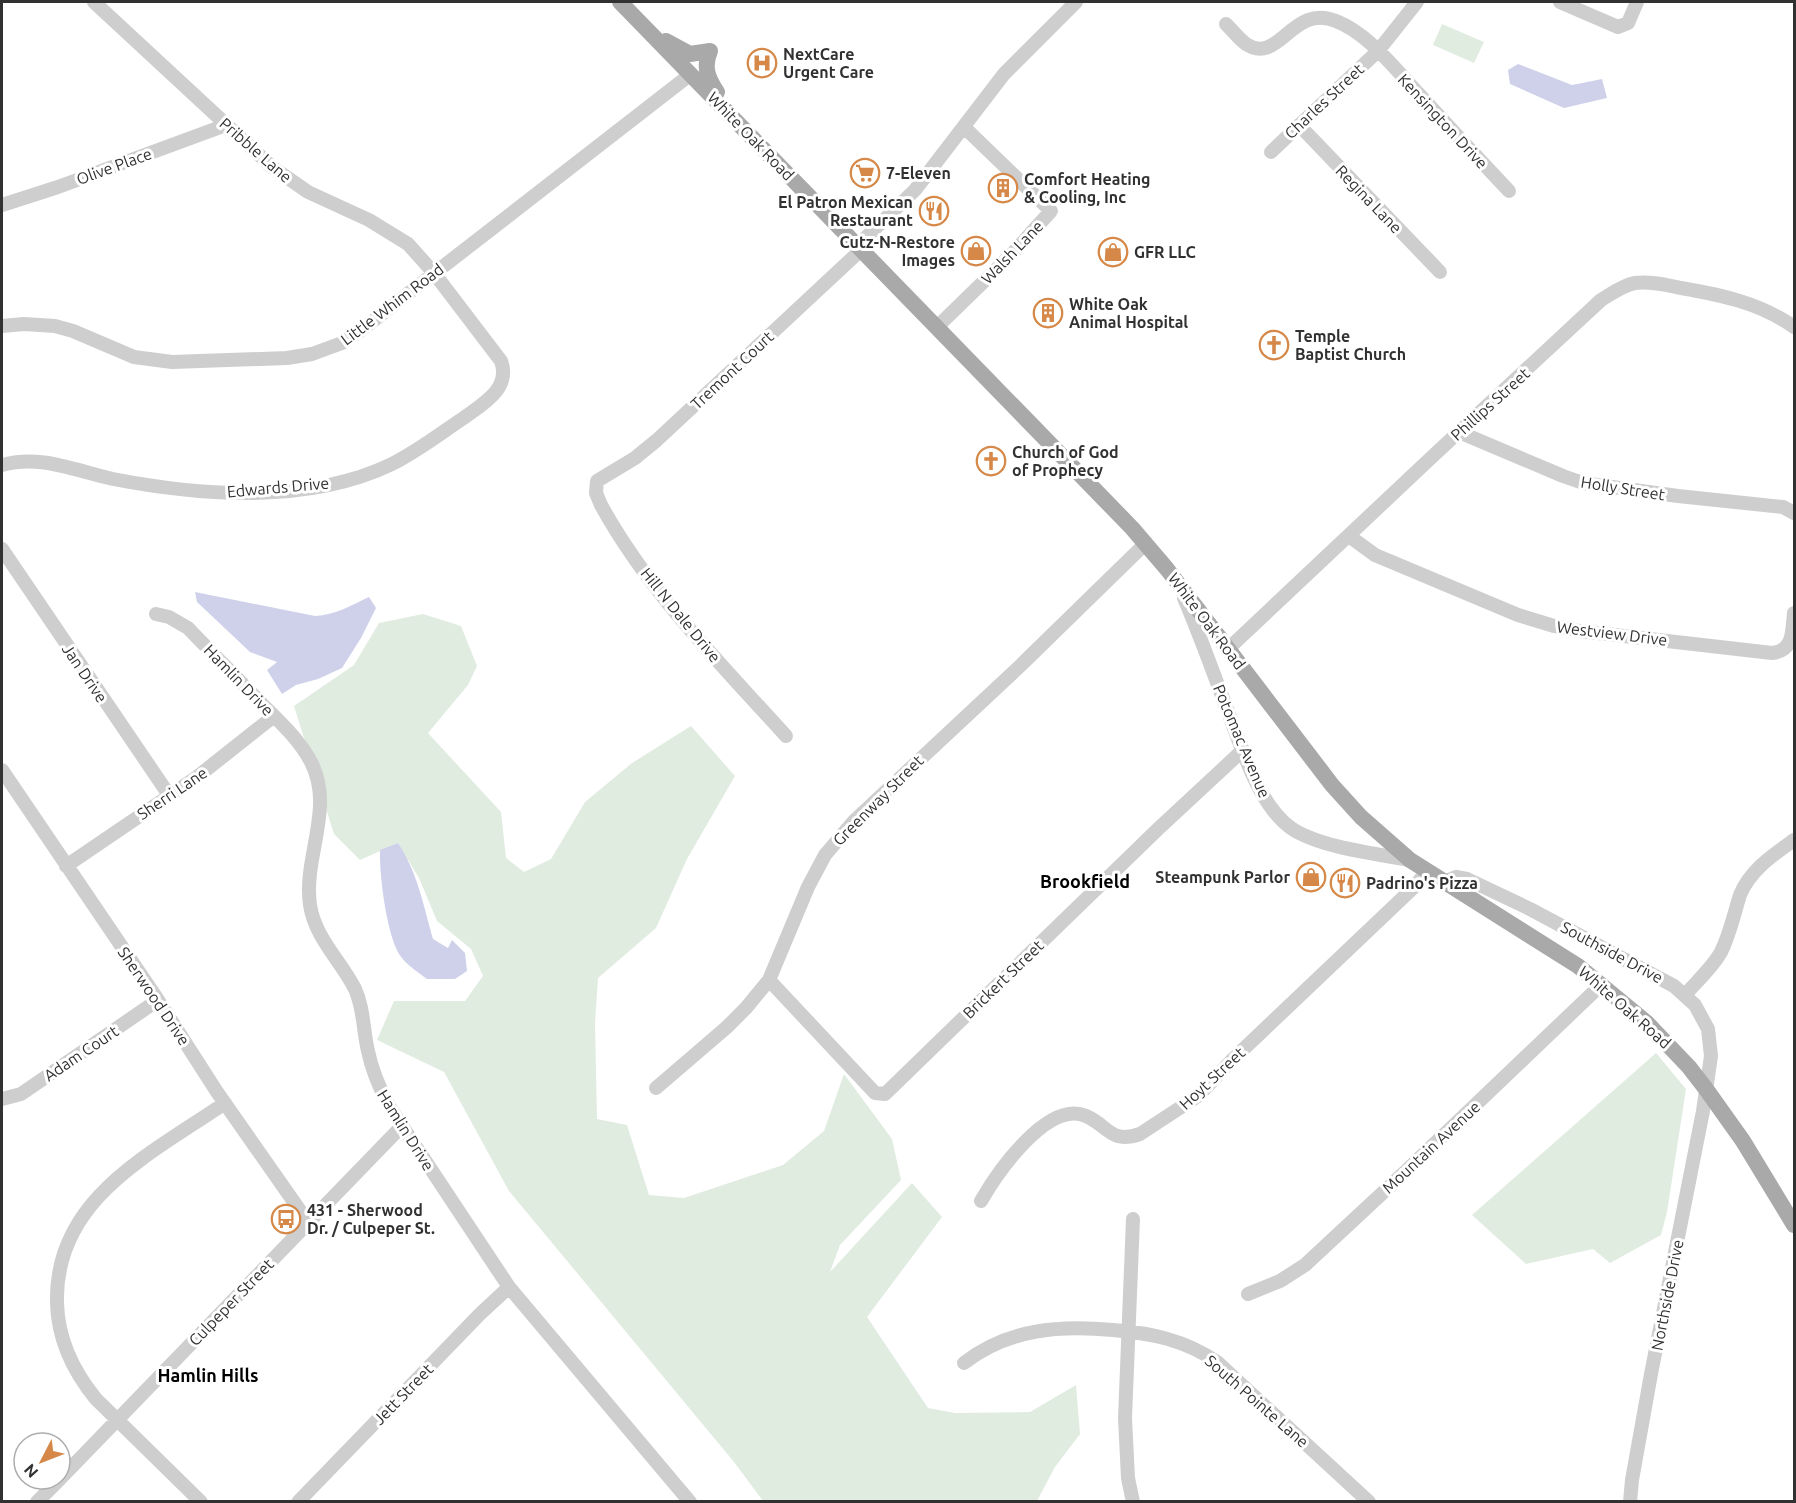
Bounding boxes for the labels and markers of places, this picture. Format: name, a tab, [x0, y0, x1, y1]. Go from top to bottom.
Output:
place label: NextCare Urgent Care	[783, 45, 874, 81]
hospital icon: NextCare Urgent Care	[746, 47, 778, 79]
supermarket icon: 7-Eleven	[849, 157, 881, 189]
place label: 7-Eleven	[886, 164, 951, 182]
place label: Comfort Heating & Cooling, Inc	[1024, 170, 1151, 206]
building icon: Comfort Heating & Cooling, Inc	[987, 172, 1019, 204]
place label: El Patron Mexican Restaurant	[778, 193, 913, 229]
restaurant icon: El Patron Mexican Restaurant	[918, 195, 950, 227]
place label: Cutz-N-Restore Images	[840, 233, 955, 269]
shop icon: Cutz-N-Restore Images	[960, 235, 992, 267]
shop icon: GFR LLC	[1097, 236, 1129, 268]
place label: GFR LLC	[1134, 243, 1196, 261]
place label: White Oak Animal Hospital	[1069, 295, 1188, 331]
building icon: White Oak Animal Hospital	[1032, 297, 1064, 329]
place label: Temple Baptist Church	[1295, 327, 1406, 363]
church icon: Temple Baptist Church	[1258, 329, 1290, 361]
place label: Church of God of Prophecy	[1012, 443, 1119, 479]
church icon: Church of God of Prophecy	[975, 445, 1007, 477]
shop icon: Steampunk Parlor	[1295, 861, 1327, 893]
restaurant icon: Padrino's Pizza	[1329, 867, 1361, 899]
place label: Steampunk Parlor	[1155, 868, 1290, 886]
place label: Padrino's Pizza	[1366, 874, 1478, 892]
place label: 431 - Sherwood Dr. / Culpeper St.	[307, 1201, 435, 1237]
bus stop icon: 431 - Sherwood Dr. / Culpeper St.	[270, 1203, 302, 1235]

